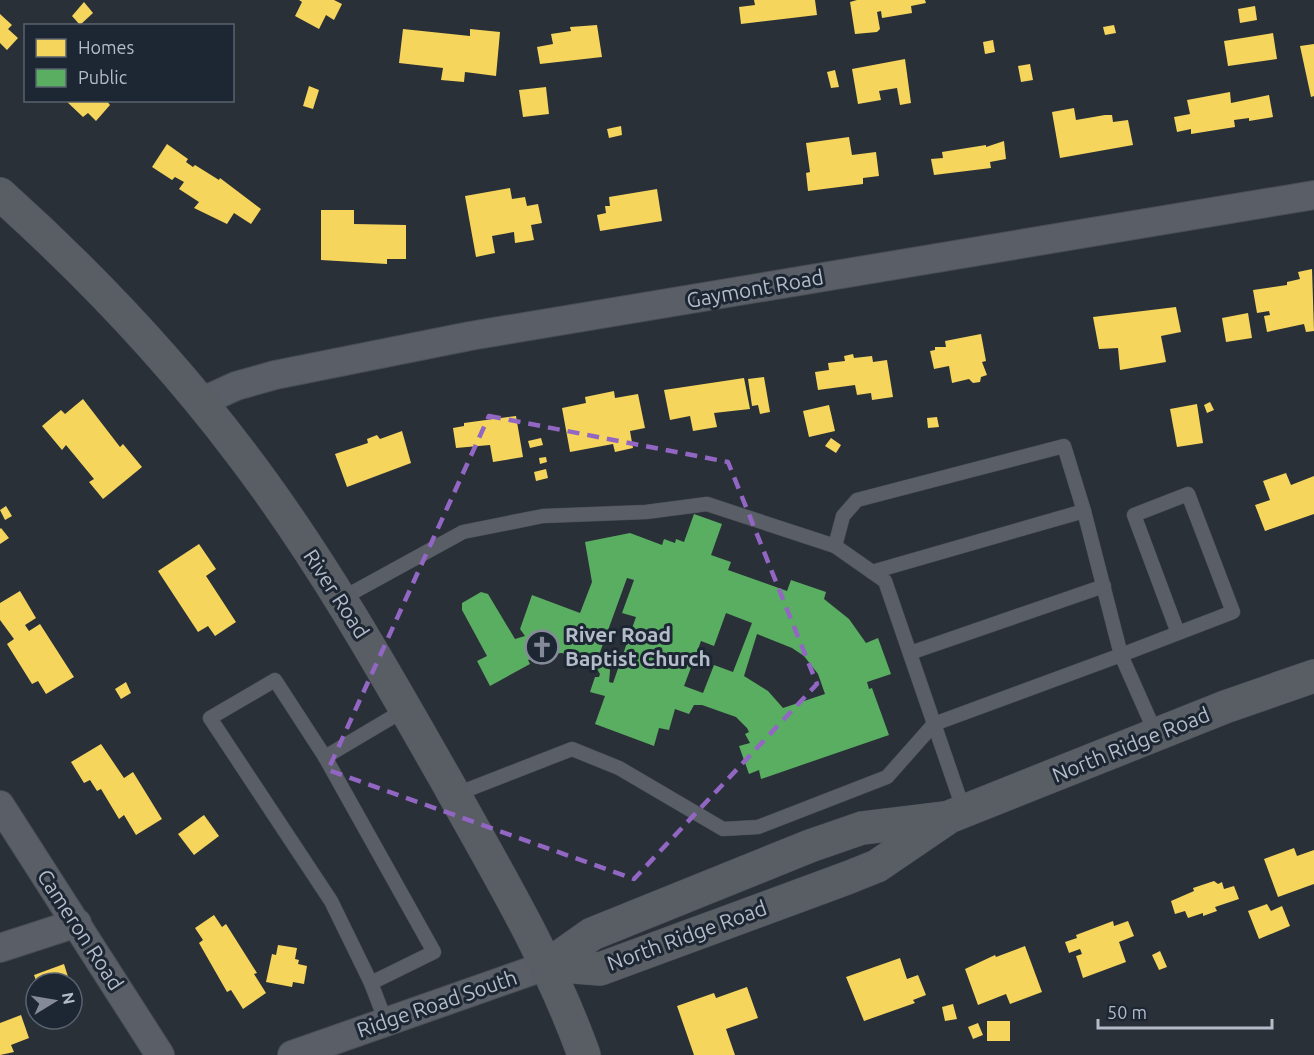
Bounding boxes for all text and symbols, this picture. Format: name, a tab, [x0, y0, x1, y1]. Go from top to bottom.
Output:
legend	[24, 24, 234, 102]
text: Homes	[78, 37, 135, 57]
text: Public	[78, 67, 127, 87]
street label: Gaymont Road	[684, 264, 825, 312]
street label: River Road	[299, 545, 374, 642]
place label: River Road Baptist Church	[565, 622, 711, 670]
church icon: River Road Baptist Church	[524, 629, 560, 665]
street label: North Ridge Road	[1048, 702, 1213, 787]
street label: Cameron Road	[33, 865, 129, 994]
street label: North Ridge Road	[604, 895, 770, 975]
street label: Ridge Road South	[353, 964, 520, 1042]
north arrow	[24, 971, 84, 1031]
text: N	[59, 991, 79, 1006]
scale bar	[1098, 992, 1272, 1030]
text: 50 m	[1107, 1002, 1147, 1022]

